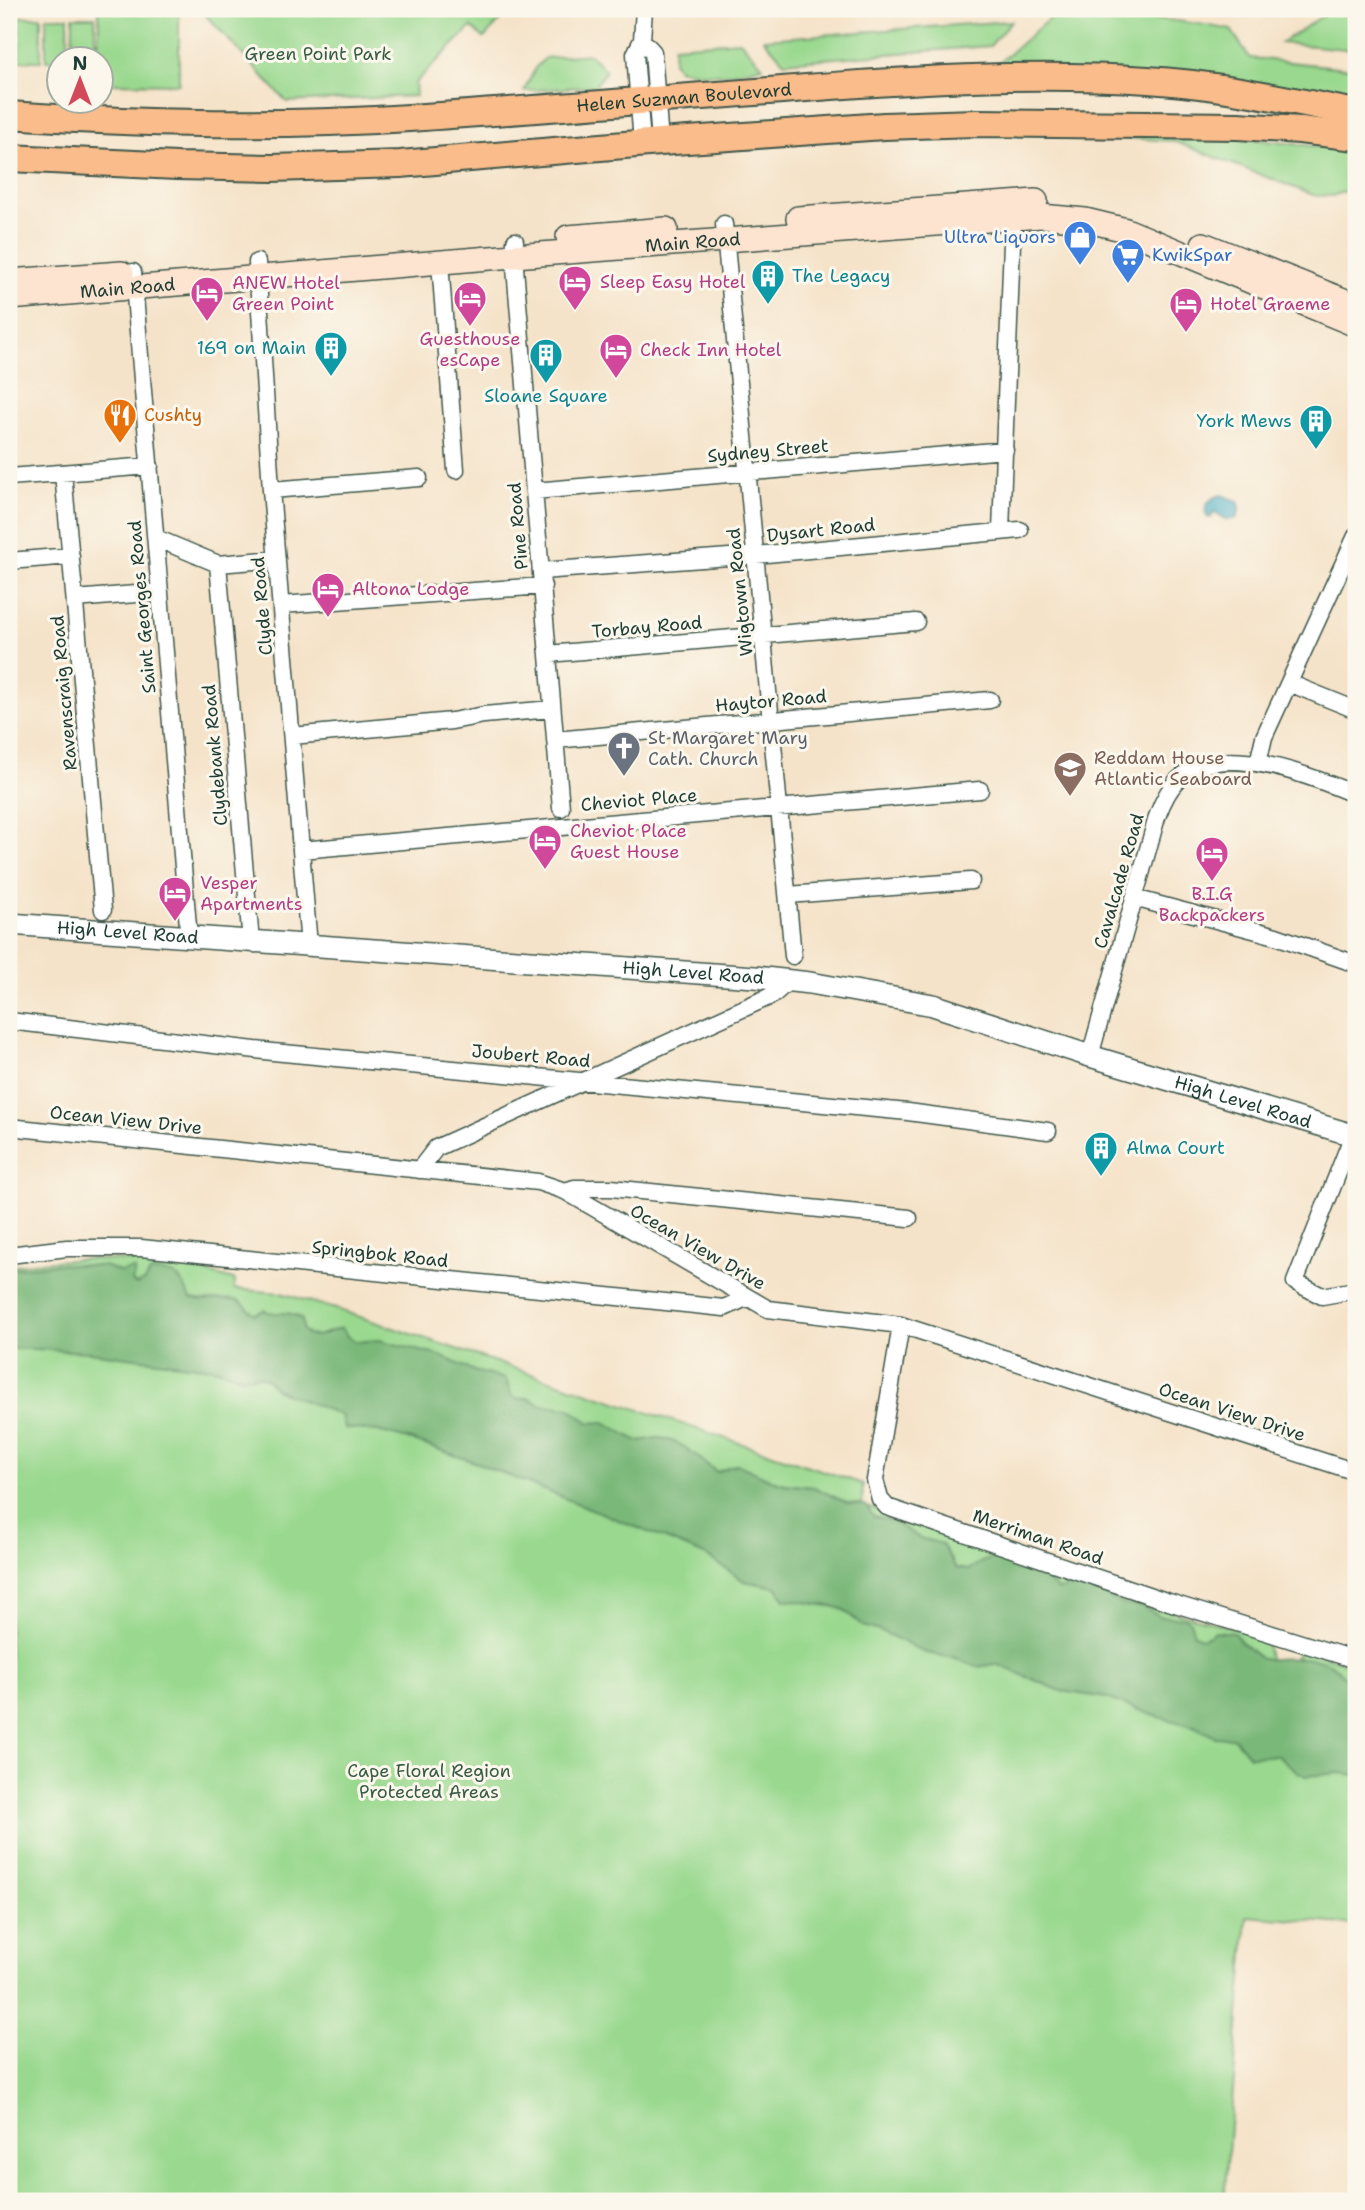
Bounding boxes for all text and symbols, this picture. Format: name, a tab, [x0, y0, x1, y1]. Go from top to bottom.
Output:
park label: Green Point Park	[244, 42, 392, 66]
north arrow	[46, 46, 116, 116]
text: N	[72, 51, 88, 76]
street label: Helen Suzman Boulevard	[575, 77, 793, 118]
shop icon: Ultra Liquors	[1061, 218, 1099, 267]
place label: Ultra Liquors	[944, 225, 1056, 249]
street label: Main Road	[644, 227, 741, 258]
supermarket icon: KwikSpar	[1109, 236, 1147, 285]
place label: KwikSpar	[1152, 243, 1233, 267]
building icon: The Legacy	[749, 257, 787, 306]
hotel icon: Sleep Easy Hotel	[556, 263, 594, 312]
place label: The Legacy	[792, 264, 890, 288]
place label: Sleep Easy Hotel	[600, 270, 746, 294]
place label: ANEW Hotel Green Point	[232, 271, 340, 316]
street label: Main Road	[79, 272, 176, 304]
hotel icon: ANEW Hotel Green Point	[188, 274, 226, 323]
hotel icon: Guesthouse esCape	[451, 279, 489, 328]
hotel icon: Hotel Graeme	[1167, 285, 1205, 334]
place label: Hotel Graeme	[1210, 292, 1330, 316]
place label: Guesthouse esCape	[420, 327, 520, 372]
building icon: 169 on Main	[312, 329, 350, 378]
hotel icon: Check Inn Hotel	[597, 331, 635, 380]
place label: 169 on Main	[197, 336, 306, 360]
building icon: Sloane Square	[527, 336, 565, 385]
place label: Check Inn Hotel	[640, 338, 782, 362]
place label: Sloane Square	[484, 384, 608, 408]
restaurant icon: Cushty	[101, 396, 139, 445]
building icon: York Mews	[1297, 402, 1335, 451]
place label: Cushty	[144, 403, 202, 427]
place label: York Mews	[1196, 409, 1292, 433]
street label: Sydney Street	[706, 434, 830, 468]
street label: Pine Road	[502, 481, 534, 571]
street label: Dysart Road	[766, 512, 876, 548]
street label: Saint Georges Road	[122, 519, 162, 695]
street label: Wigtown Road	[721, 527, 759, 657]
street label: Clyde Road	[246, 556, 278, 656]
hotel icon: Altona Lodge	[309, 570, 347, 619]
place label: Altona Lodge	[352, 577, 469, 601]
street label: Torbay Road	[591, 610, 703, 644]
street label: Ravenscraig Road	[45, 614, 83, 772]
street label: Clydebank Road	[197, 683, 233, 827]
street label: Haytor Road	[714, 684, 828, 718]
place label: St Margaret Mary Cath. Church	[648, 726, 808, 771]
church icon: St Margaret Mary Cath. Church	[605, 729, 643, 778]
place label: Reddam House Atlantic Seaboard	[1094, 746, 1252, 791]
school or university icon: Reddam House Atlantic Seaboard	[1051, 749, 1089, 798]
street label: Cheviot Place	[580, 783, 698, 817]
street label: Cavalcade Road	[1088, 811, 1150, 951]
place label: Cheviot Place Guest House	[570, 819, 687, 864]
hotel icon: Cheviot Place Guest House	[526, 822, 564, 871]
hotel icon: B.I.G Backpackers	[1193, 834, 1231, 883]
place label: Vesper Apartments	[200, 871, 303, 916]
hotel icon: Vesper Apartments	[156, 874, 194, 923]
place label: B.I.G Backpackers	[1159, 882, 1265, 927]
street label: High Level Road	[56, 915, 199, 949]
street label: High Level Road	[622, 956, 765, 990]
street label: Joubert Road	[470, 1039, 592, 1073]
street label: High Level Road	[1172, 1070, 1314, 1134]
street label: Ocean View Drive	[49, 1100, 203, 1140]
building icon: Alma Court	[1082, 1129, 1120, 1178]
place label: Alma Court	[1126, 1136, 1225, 1160]
street label: Ocean View Drive	[626, 1198, 770, 1296]
street label: Springbok Road	[311, 1235, 449, 1273]
street label: Ocean View Drive	[1156, 1377, 1308, 1447]
street label: Merriman Road	[969, 1503, 1107, 1571]
park label: Cape Floral Region Protected Areas	[347, 1759, 511, 1804]

